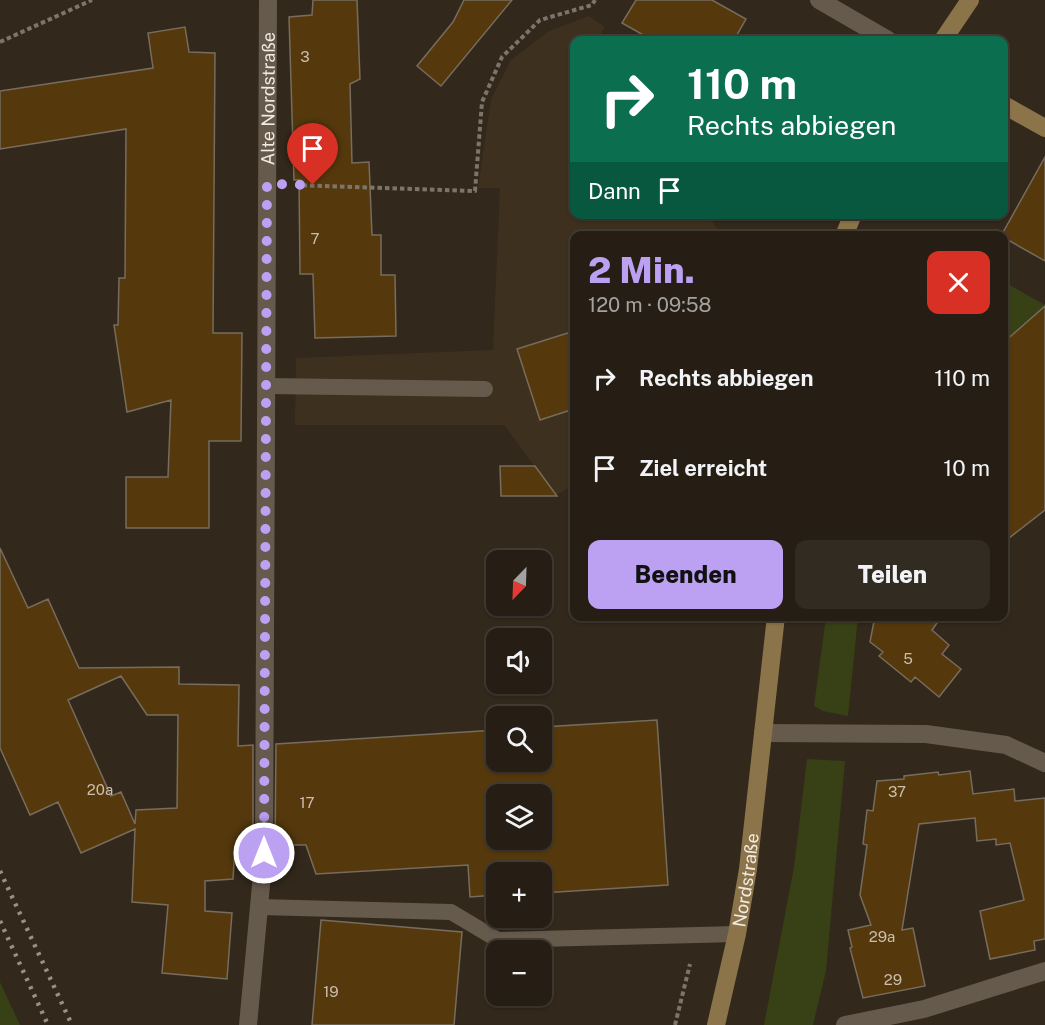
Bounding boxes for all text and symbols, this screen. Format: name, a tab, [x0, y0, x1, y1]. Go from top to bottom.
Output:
street label: Alte Nordstraße	[257, 32, 278, 166]
house number: 3	[300, 48, 310, 65]
text: 110 m	[687, 59, 797, 108]
icon: right	[588, 60, 666, 138]
text: Rechts abbiegen	[687, 109, 896, 141]
pin	[287, 123, 338, 185]
icon: arrive	[296, 132, 329, 165]
icon: arrive	[653, 174, 686, 207]
text: Dann	[588, 178, 641, 204]
house number: 7	[310, 230, 320, 247]
text: 2 Min.	[588, 249, 695, 291]
button: close	[927, 251, 990, 314]
text: 120 m · 09:58	[588, 293, 712, 317]
icon: right	[588, 362, 621, 395]
text: Rechts abbiegen	[639, 365, 814, 391]
text: 110 m	[934, 365, 990, 391]
icon: arrive	[588, 452, 621, 485]
text: Ziel erreicht	[639, 455, 767, 481]
text: 10 m	[943, 455, 990, 481]
button: Beenden	[588, 540, 783, 609]
button: Teilen	[795, 540, 990, 609]
north arrow	[486, 550, 552, 616]
map controls	[486, 550, 552, 1006]
button: sound	[486, 628, 552, 694]
house number: 5	[903, 650, 913, 667]
button: search	[486, 706, 552, 772]
house number: 20a	[87, 781, 113, 798]
house number: 37	[888, 783, 906, 800]
button: layers	[486, 784, 552, 850]
house number: 17	[299, 794, 315, 811]
position arrow	[232, 821, 296, 885]
street label: Nordstraße	[728, 832, 762, 929]
button: +	[486, 862, 552, 928]
house number: 29a	[869, 928, 895, 945]
button: −	[486, 940, 552, 1006]
house number: 29	[884, 971, 902, 988]
house number: 19	[323, 983, 339, 1000]

